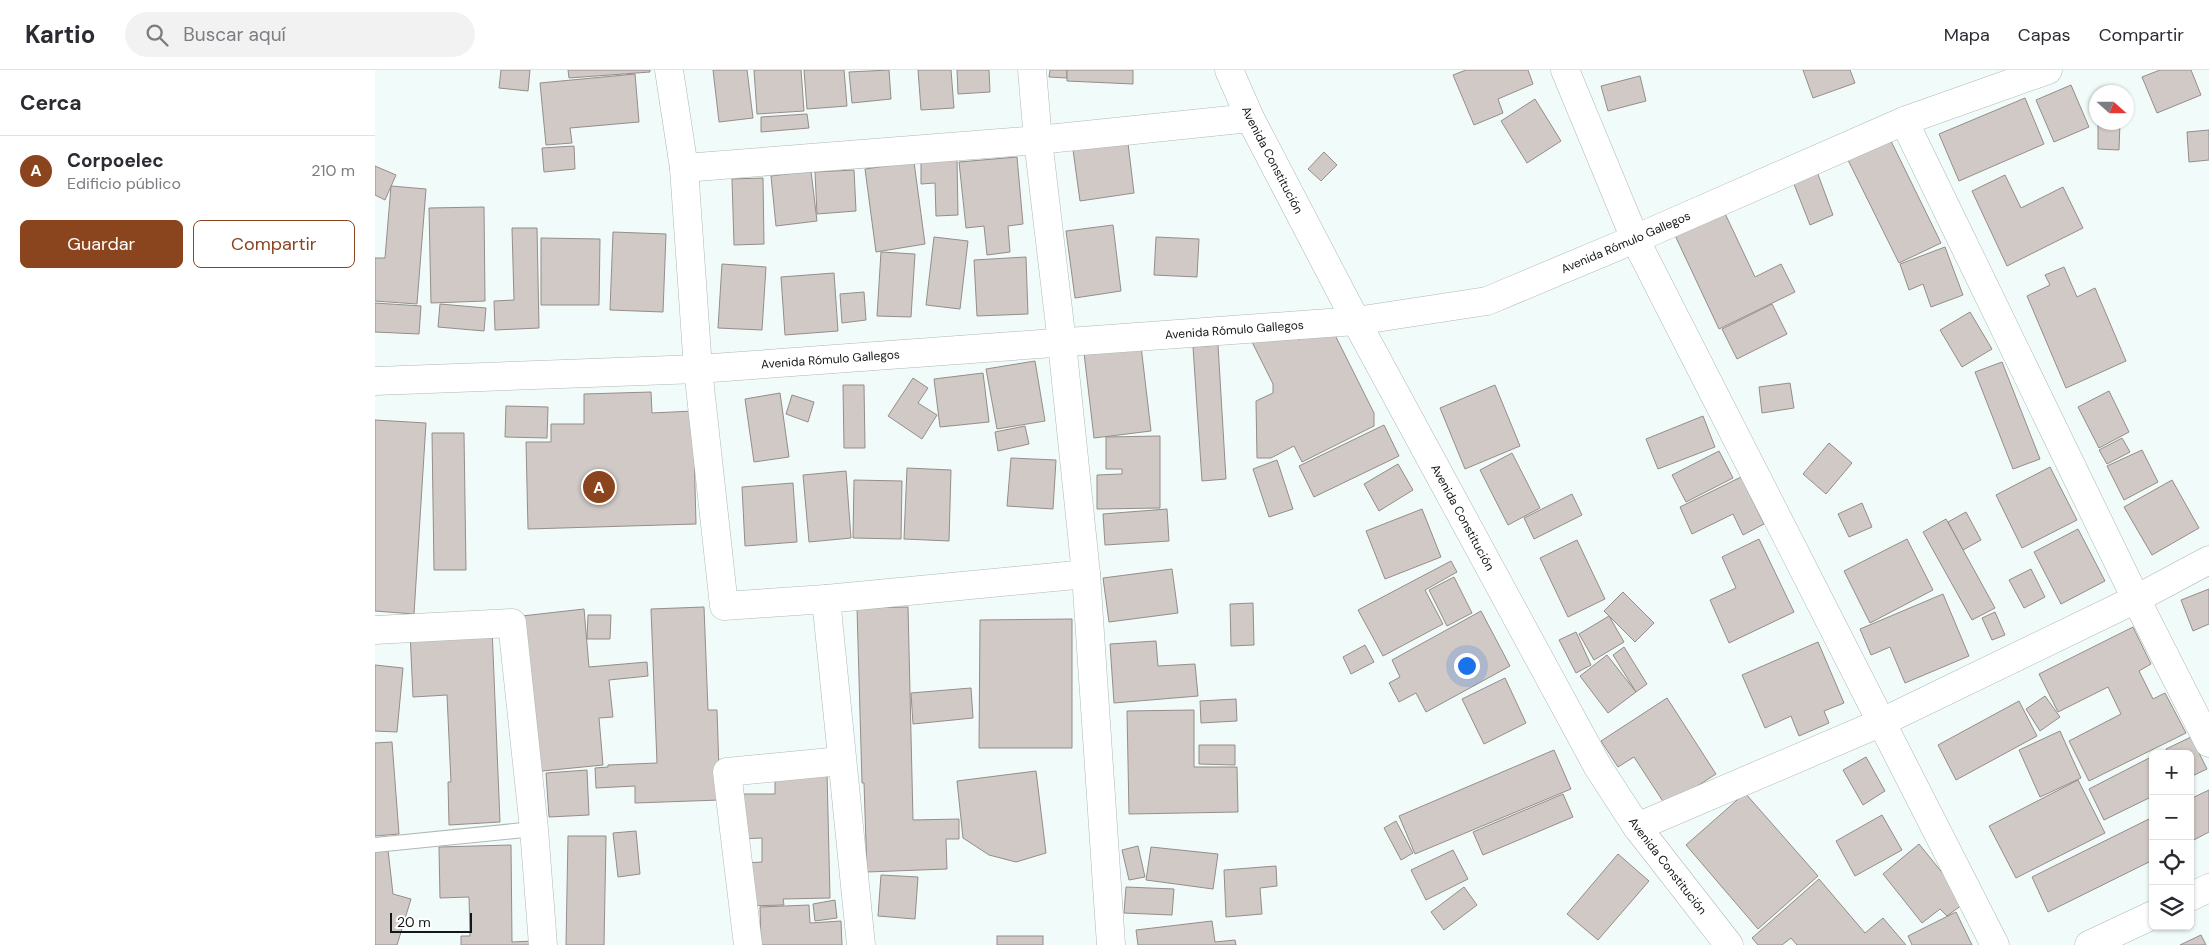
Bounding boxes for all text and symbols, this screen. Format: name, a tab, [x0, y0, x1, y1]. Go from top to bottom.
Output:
search box	[125, 12, 475, 57]
text: Kartio	[25, 19, 95, 50]
icon: search	[143, 21, 171, 49]
text: Buscar aquí	[183, 22, 286, 47]
text: Mapa	[1944, 23, 1990, 47]
text: Capas	[2018, 23, 2071, 47]
text: Compartir	[2099, 23, 2184, 47]
north arrow	[2089, 85, 2134, 130]
text: Cerca	[20, 89, 82, 117]
street label: Avenida Constitución	[1238, 104, 1307, 217]
text: Corpoelec	[67, 148, 164, 173]
text: A	[30, 160, 42, 181]
text: 210 m	[311, 160, 355, 181]
text: Edificio público	[67, 173, 181, 194]
street label: Avenida Rómulo Gallegos	[1559, 208, 1693, 277]
button: Guardar	[20, 220, 183, 268]
button: Compartir	[193, 220, 355, 268]
street label: Avenida Rómulo Gallegos	[1164, 317, 1304, 343]
street label: Avenida Rómulo Gallegos	[760, 346, 900, 372]
street label: Avenida Constitución	[1427, 462, 1498, 574]
pin: A	[583, 468, 615, 506]
your location	[1454, 653, 1480, 679]
map controls	[2149, 750, 2194, 930]
button: +	[2149, 750, 2194, 795]
button: −	[2149, 795, 2194, 840]
street label: Avenida Constitución	[1625, 814, 1710, 918]
button: locate	[2149, 840, 2194, 885]
button: layers	[2149, 885, 2194, 930]
scale bar	[390, 910, 473, 933]
text: 20 m	[397, 913, 431, 931]

